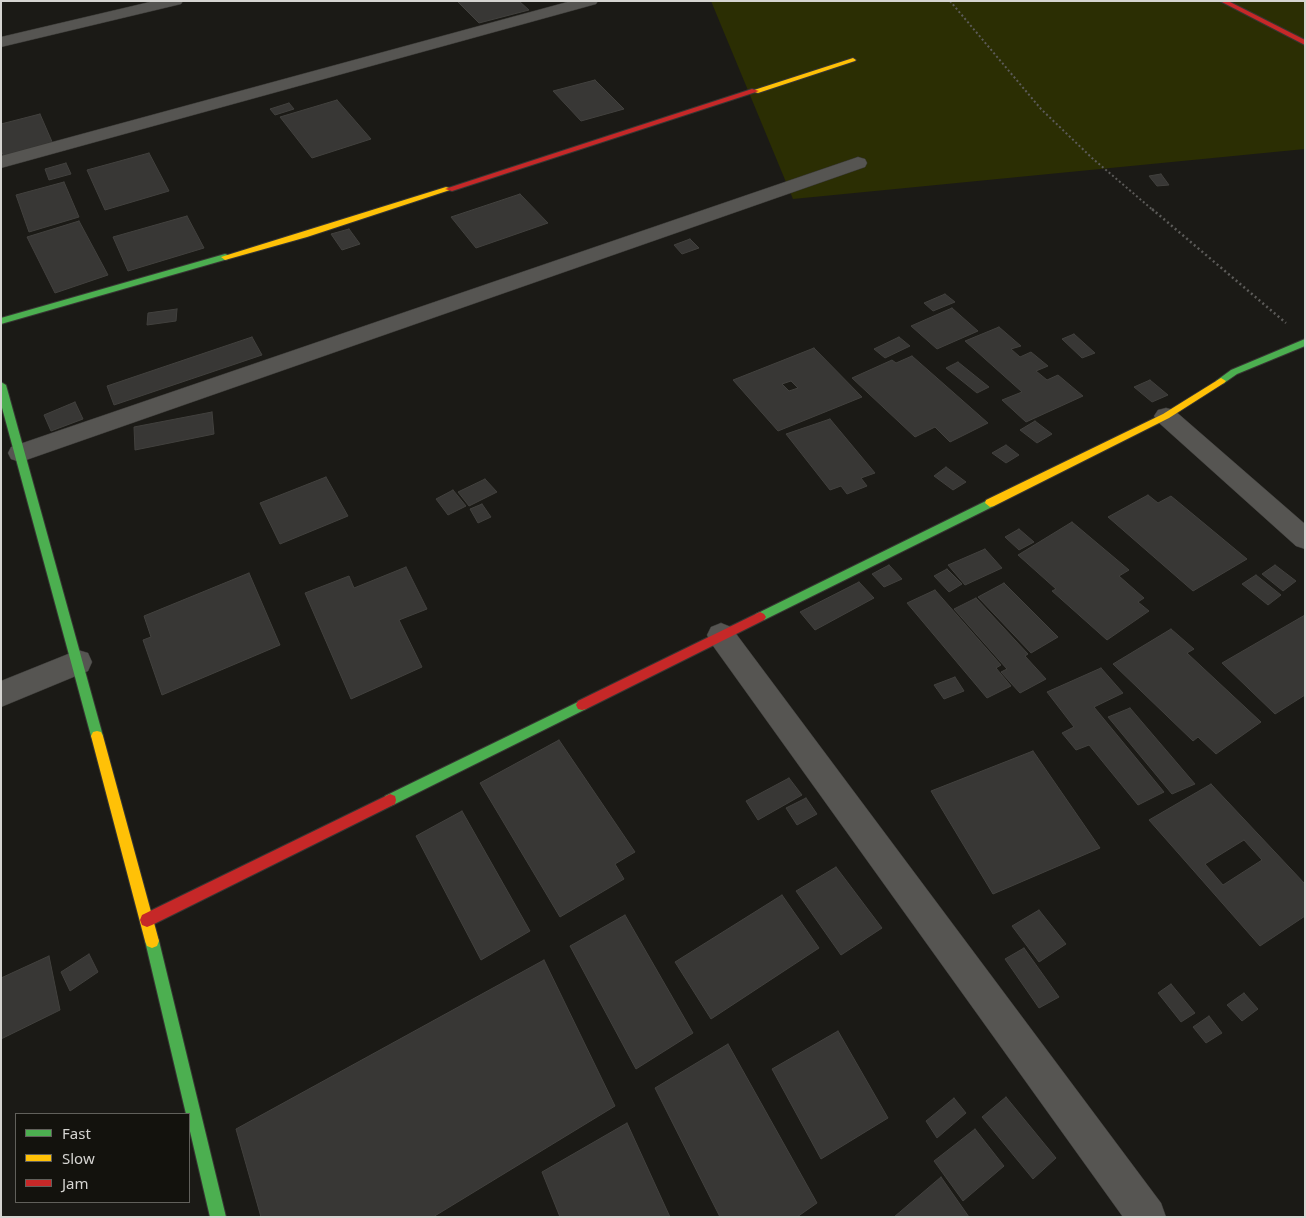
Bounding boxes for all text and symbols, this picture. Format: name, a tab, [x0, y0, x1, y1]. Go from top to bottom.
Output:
legend	[15, 1113, 190, 1203]
text: Fast	[62, 1123, 91, 1143]
text: Slow	[62, 1148, 95, 1168]
text: Jam	[62, 1173, 89, 1193]

